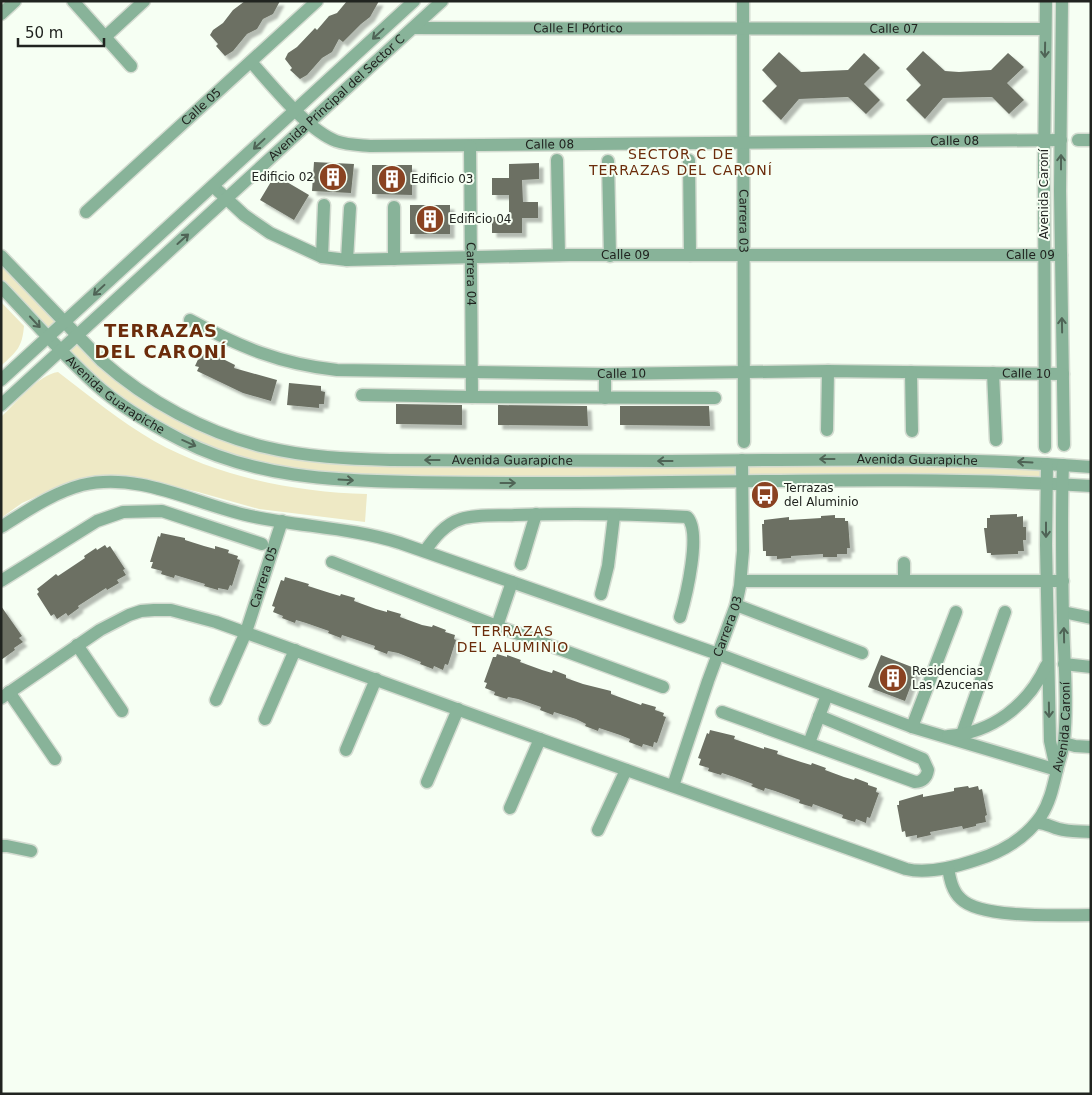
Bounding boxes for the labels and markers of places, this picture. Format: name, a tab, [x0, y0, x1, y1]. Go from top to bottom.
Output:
building icon: Edificio 02	[318, 162, 348, 192]
building icon: Edificio 03	[377, 164, 407, 194]
place label: Edificio 02	[252, 170, 314, 184]
place label: Edificio 03	[411, 172, 473, 186]
building icon: Edificio 04	[415, 204, 445, 234]
place label: Edificio 04	[449, 212, 511, 226]
bus stop icon: Terrazas del Aluminio	[750, 480, 780, 510]
place label: Terrazas del Aluminio	[783, 481, 859, 509]
building icon: Residencias Las Azucenas	[878, 663, 908, 693]
place label: Residencias Las Azucenas	[912, 664, 993, 692]

